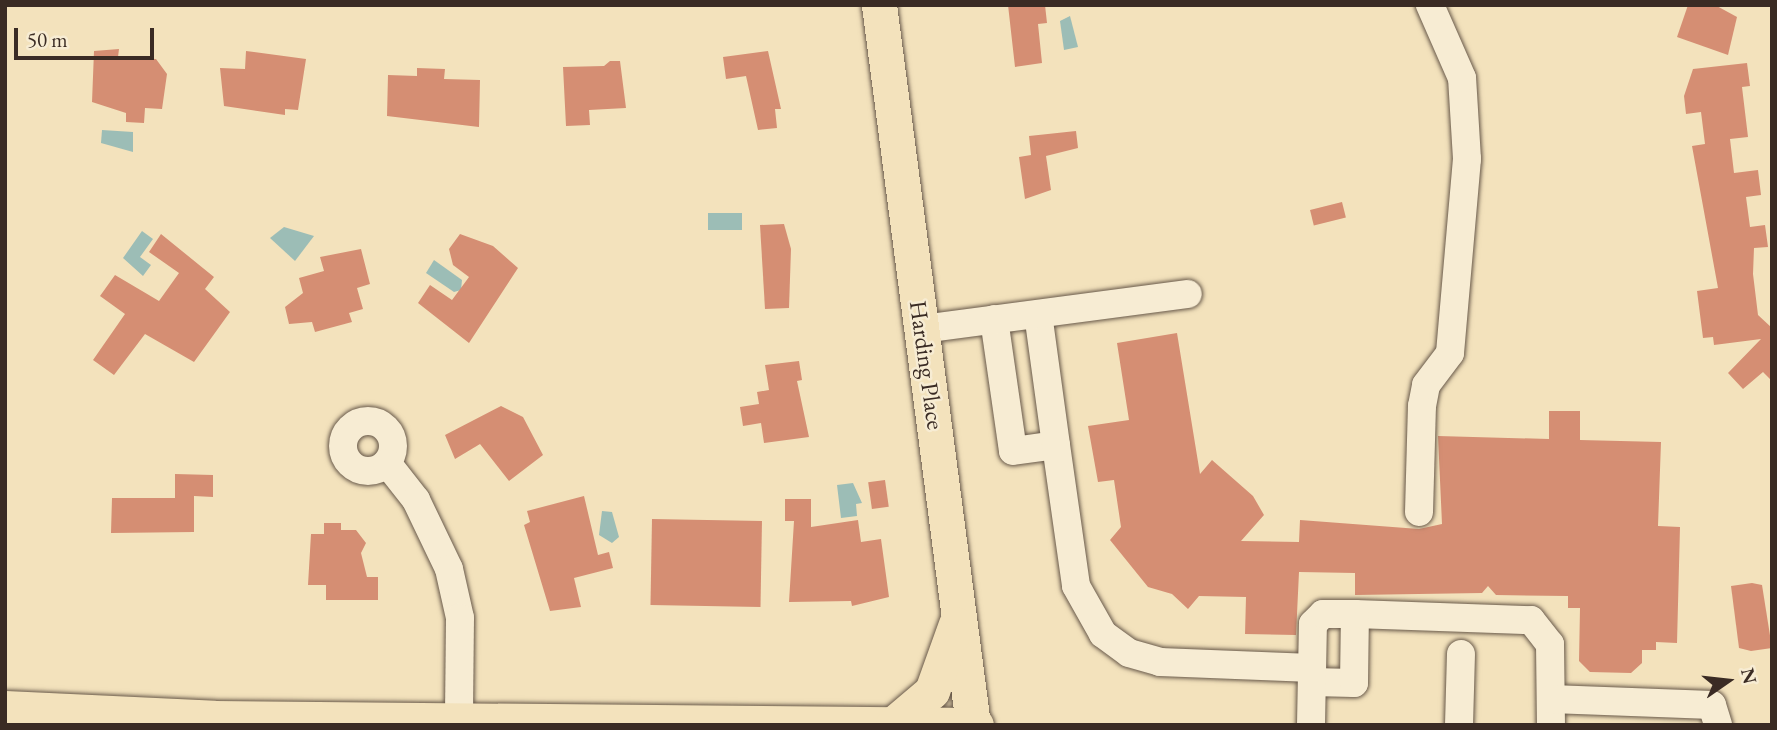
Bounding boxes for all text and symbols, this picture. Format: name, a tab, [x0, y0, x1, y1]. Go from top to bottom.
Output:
scale bar	[18, 14, 158, 58]
text: 50 m	[27, 26, 68, 53]
street label: Harding Place	[904, 299, 950, 431]
north arrow	[1693, 646, 1763, 716]
text: N	[1735, 665, 1763, 686]

